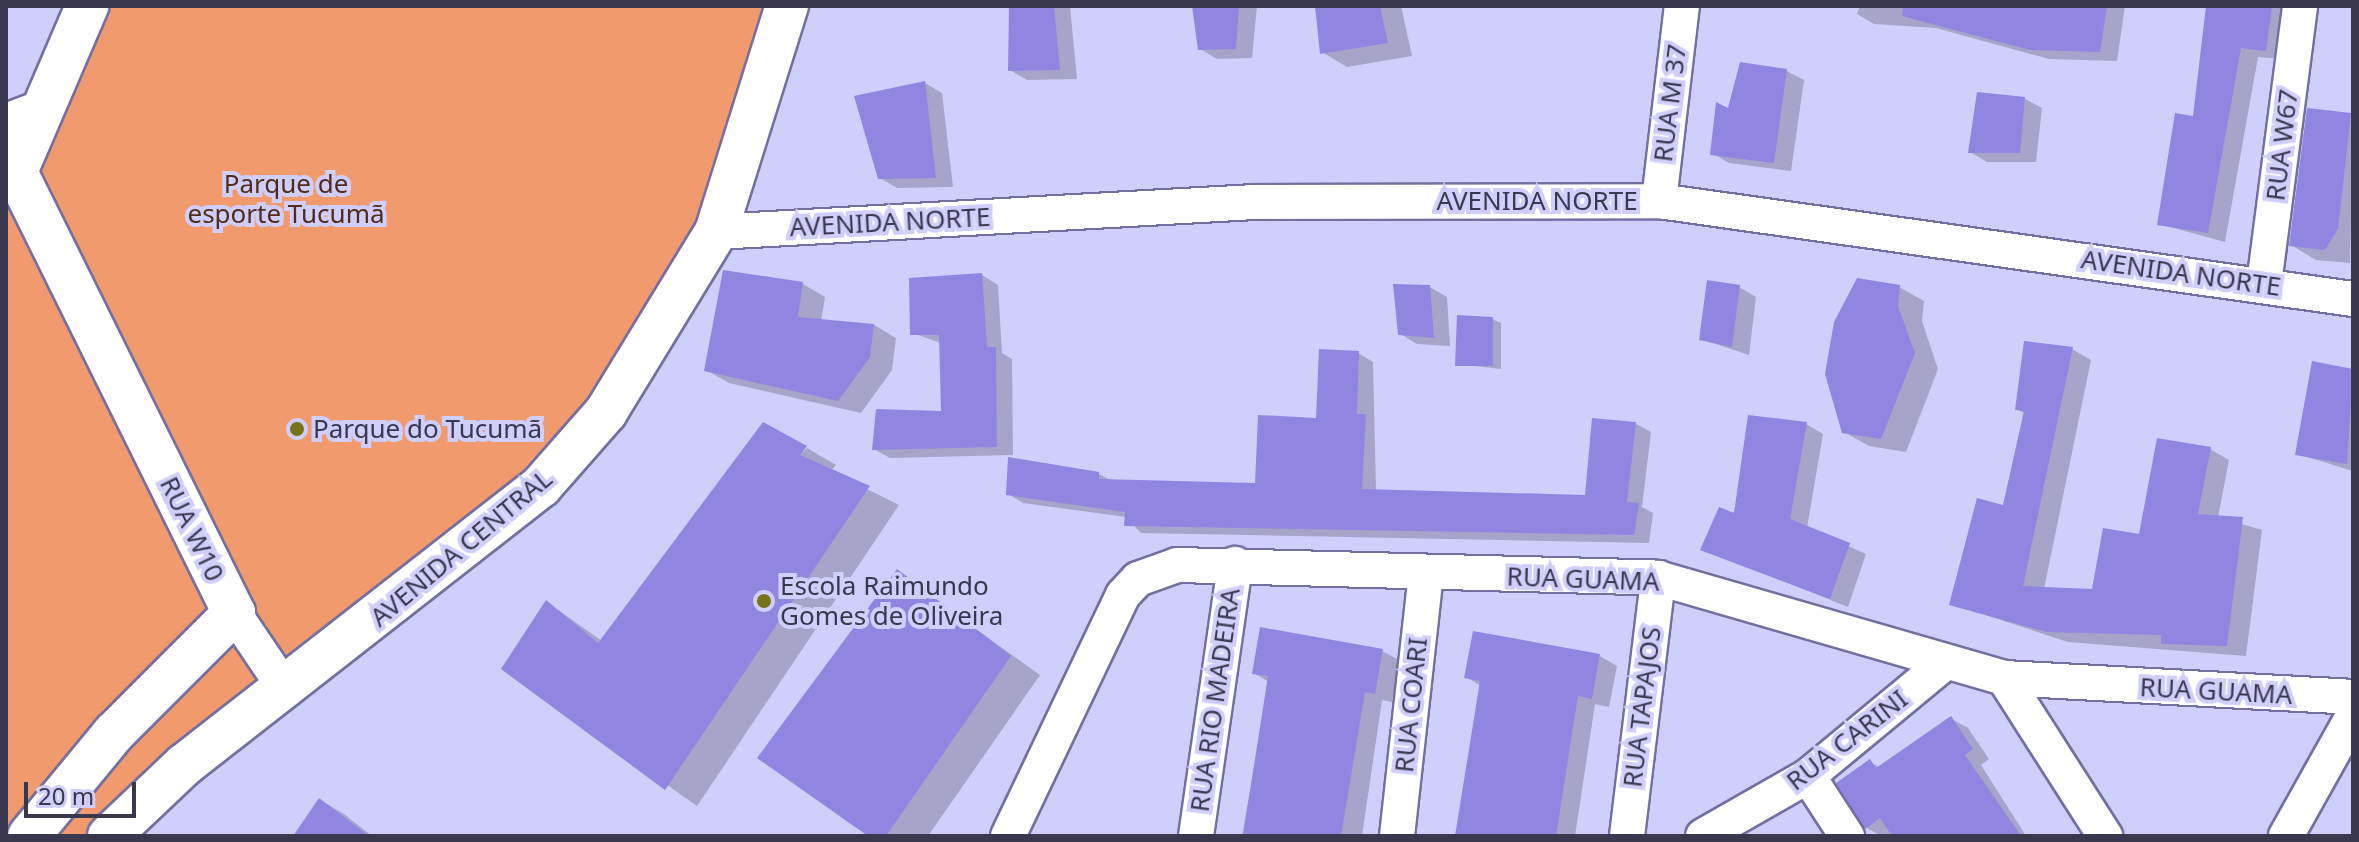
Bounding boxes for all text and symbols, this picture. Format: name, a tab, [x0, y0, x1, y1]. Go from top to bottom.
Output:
street label: RUA M 37	[1647, 42, 1693, 164]
street label: RUA W67	[2260, 87, 2304, 203]
park label: Parque de esporte Tucumã	[187, 168, 385, 230]
street label: AVENIDA NORTE	[1436, 185, 1638, 217]
street label: AVENIDA NORTE	[789, 201, 991, 243]
street label: AVENIDA NORTE	[2079, 244, 2283, 302]
place label: Parque do Tucumã	[313, 413, 542, 445]
marker: Parque do Tucumã	[288, 420, 306, 438]
street label: AVENIDA CENTRAL	[364, 463, 558, 633]
street label: RUA W10	[153, 472, 231, 586]
street label: RUA GUAMA	[1506, 561, 1660, 597]
place label: Escola Raimundo Gomes de Oliveira	[780, 570, 1003, 632]
street label: RUA RIO MADEIRA	[1184, 586, 1246, 814]
marker: Escola Raimundo Gomes de Oliveira	[755, 592, 773, 610]
street label: RUA TAPAJOS	[1617, 625, 1667, 789]
street label: RUA COARI	[1388, 636, 1434, 774]
street label: RUA GUAMA	[2139, 671, 2293, 711]
street label: RUA CARINI	[1780, 683, 1914, 797]
scale bar	[28, 766, 140, 816]
text: 20 m	[38, 779, 94, 812]

